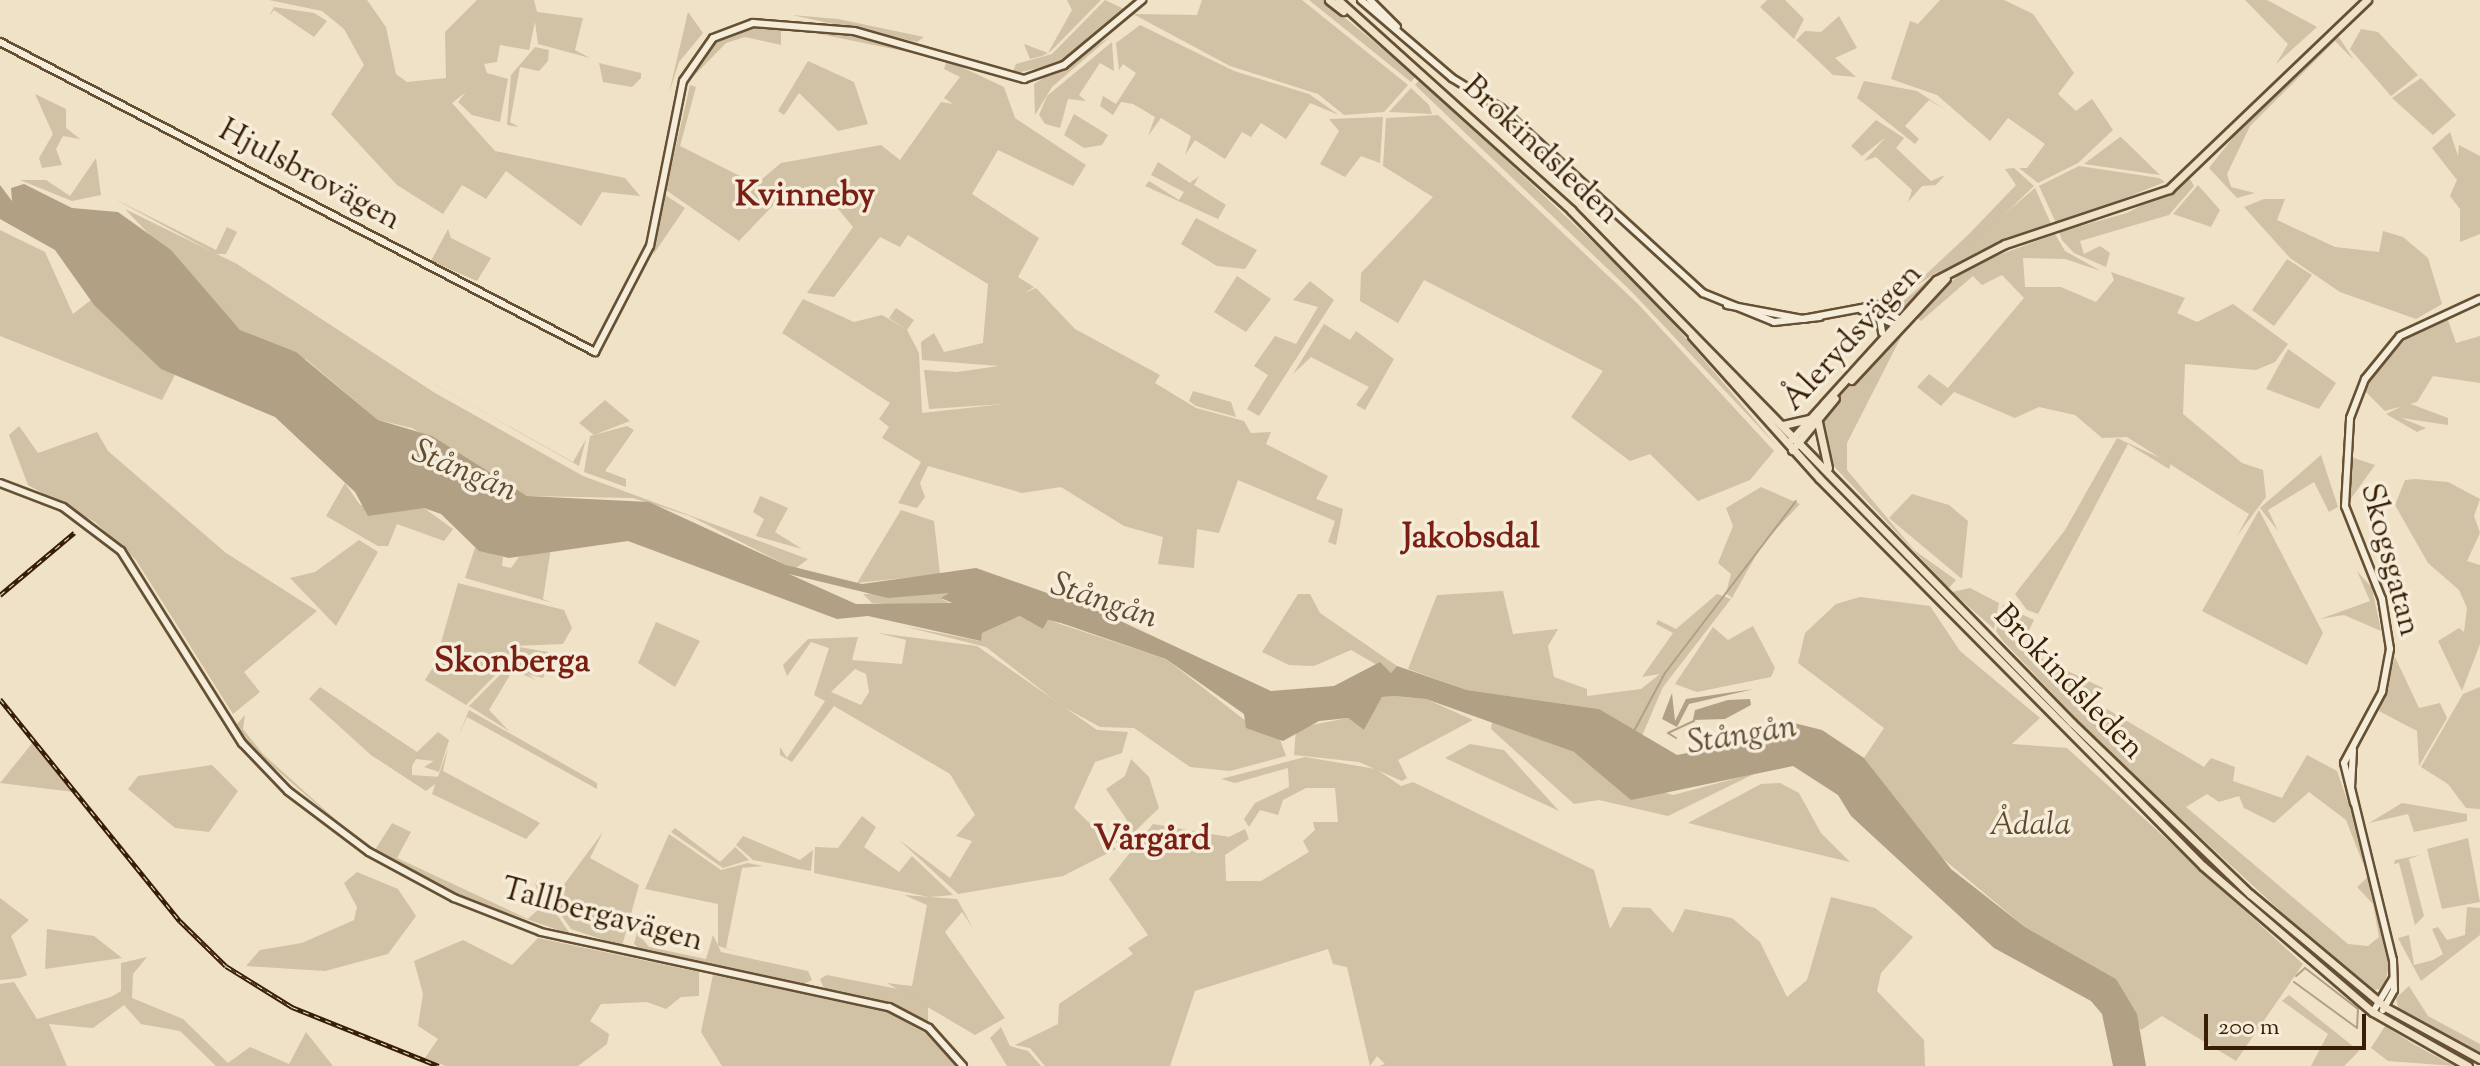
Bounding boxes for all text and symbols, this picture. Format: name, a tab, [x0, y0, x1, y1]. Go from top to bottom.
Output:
street label: Brokindsleden	[1454, 69, 1626, 233]
street label: Hjulsbrovägen	[212, 112, 406, 240]
district label: Kvinneby	[735, 177, 875, 217]
street label: Ålerydsvägen	[1775, 256, 1931, 420]
water label: Stångån	[405, 432, 523, 512]
street label: Skogsgatan	[2350, 479, 2428, 641]
district label: Jakobsdal	[1402, 519, 1540, 559]
water label: Stångån	[1045, 565, 1163, 639]
street label: Brokindsleden	[1985, 598, 2151, 768]
district label: Skonberga	[434, 643, 590, 683]
water label: Stångån	[1684, 707, 1800, 765]
park label: Ådala	[1989, 807, 2071, 845]
district label: Vårgård	[1093, 821, 1211, 861]
street label: Tallbergavägen	[497, 871, 707, 961]
scale bar	[2208, 998, 2370, 1048]
text: 200 m	[2218, 1011, 2280, 1045]

